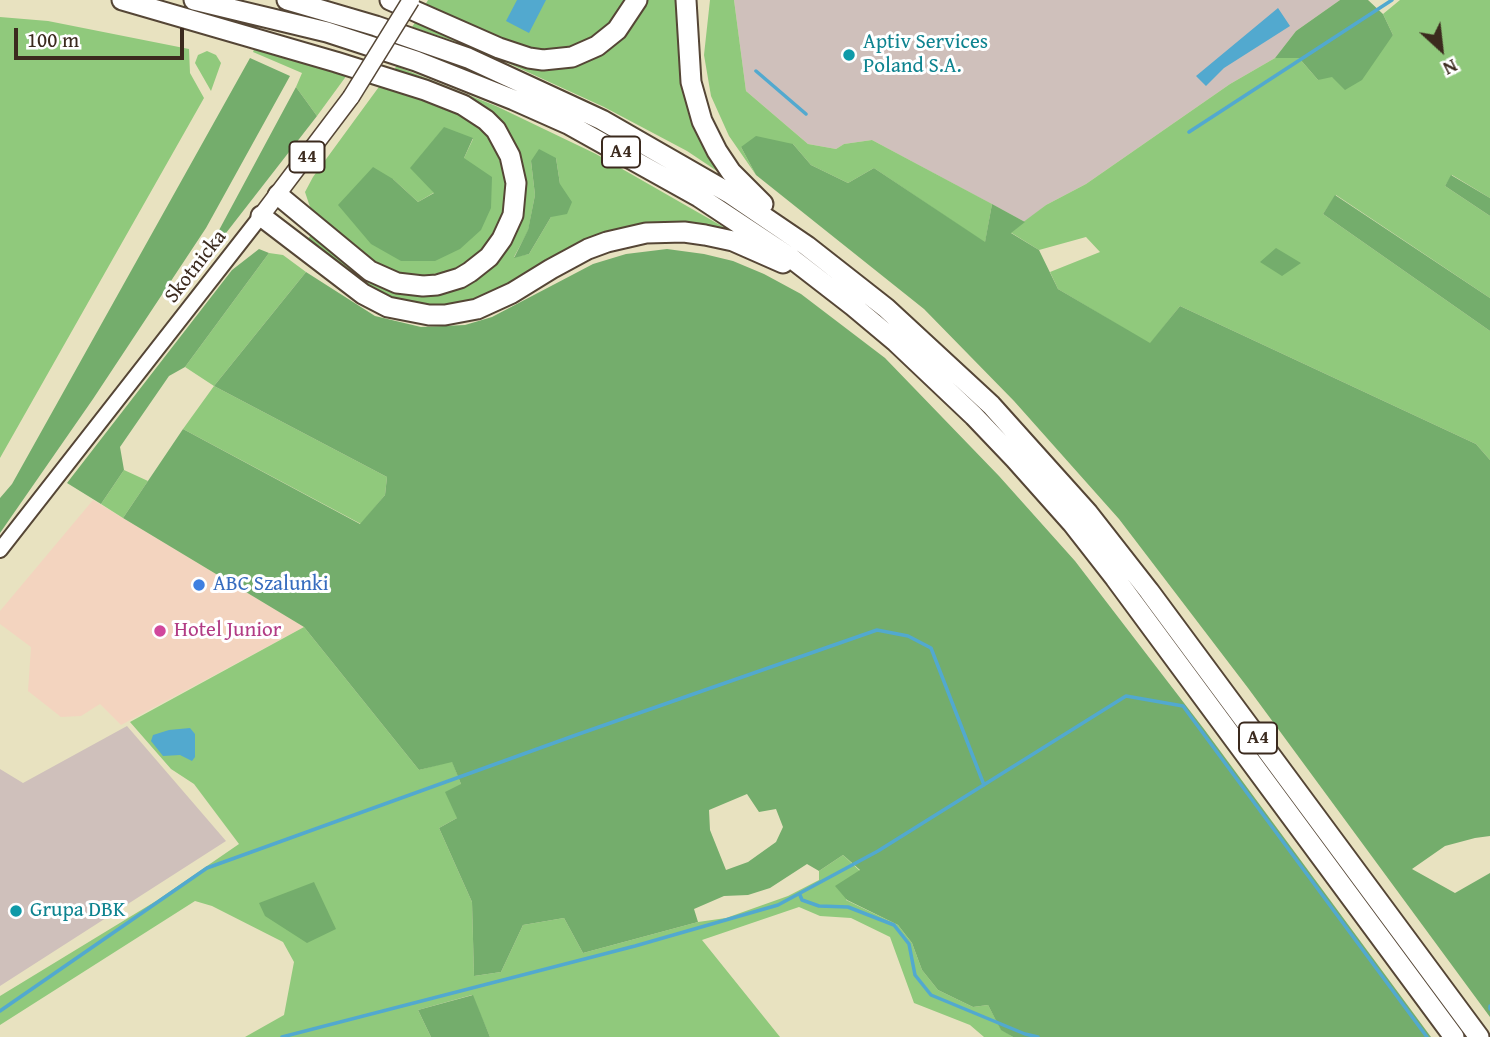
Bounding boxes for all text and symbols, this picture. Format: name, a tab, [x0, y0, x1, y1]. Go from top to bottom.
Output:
scale bar	[18, 14, 187, 58]
north arrow	[1406, 14, 1476, 84]
text: 100 m	[27, 24, 79, 55]
place label: Aptiv Services Poland S.A.	[863, 30, 988, 80]
marker: Aptiv Services Poland S.A.	[841, 47, 857, 63]
text: N	[1439, 52, 1463, 83]
road number: A4	[602, 136, 640, 168]
road number: 44	[290, 141, 324, 172]
street label: Skotnicka	[160, 225, 232, 309]
place label: ABC Szalunki	[213, 572, 329, 598]
marker: ABC Szalunki	[191, 577, 207, 593]
place label: Hotel Junior	[174, 618, 281, 644]
marker: Hotel Junior	[152, 623, 168, 639]
road number: A4	[1239, 722, 1277, 754]
place label: Grupa DBK	[30, 898, 125, 924]
marker: Grupa DBK	[8, 903, 24, 919]

